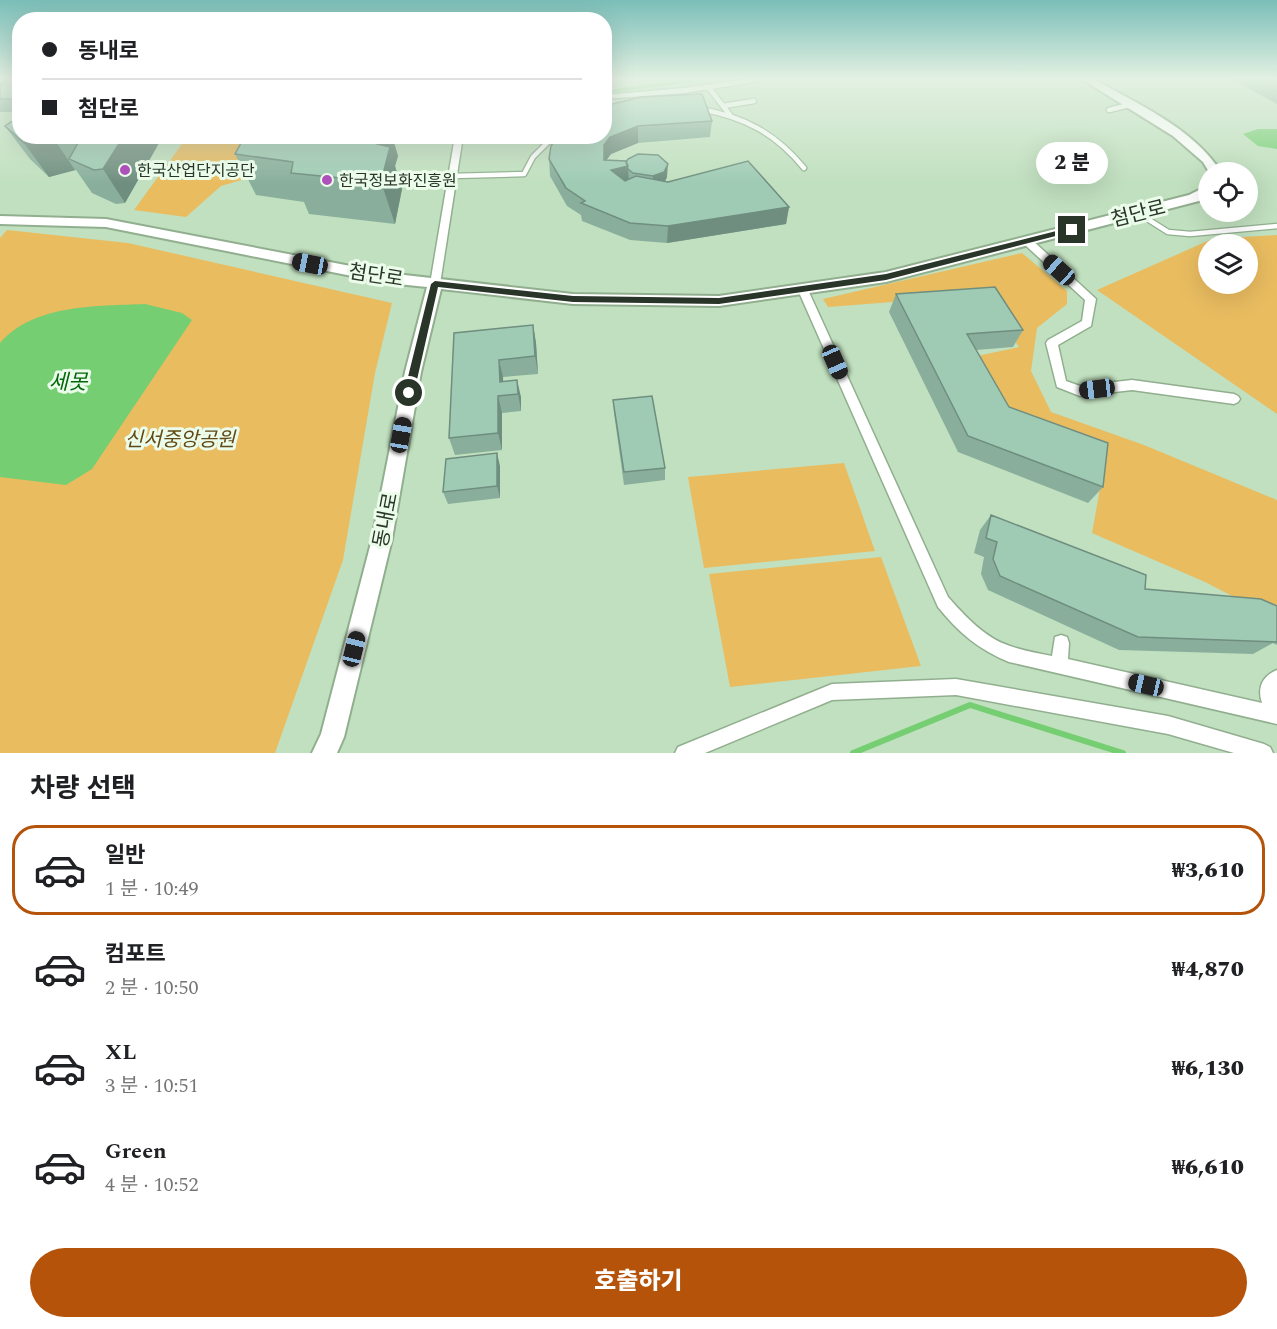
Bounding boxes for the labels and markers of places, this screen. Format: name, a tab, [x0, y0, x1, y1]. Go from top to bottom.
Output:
place label: 한국산업단지공단	[137, 159, 255, 183]
marker: 한국산업단지공단	[118, 163, 132, 177]
place label: 한국정보화진흥원	[339, 169, 457, 193]
marker: 한국정보화진흥원	[320, 173, 334, 187]

